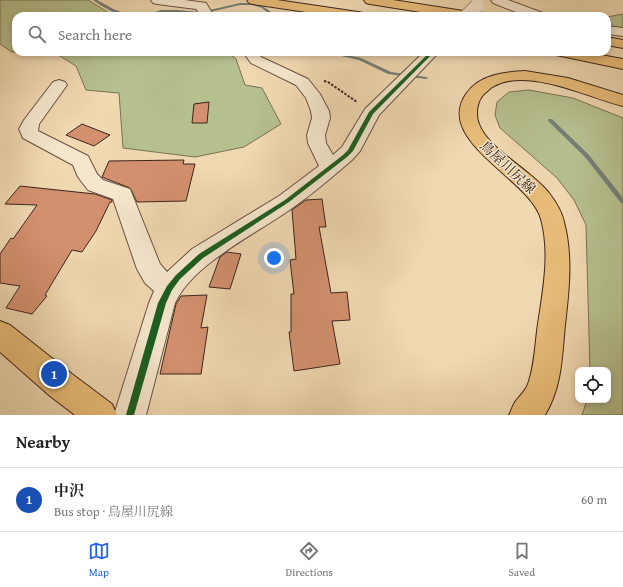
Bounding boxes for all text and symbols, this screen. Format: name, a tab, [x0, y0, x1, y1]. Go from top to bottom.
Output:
search box	[12, 12, 611, 56]
icon: search	[26, 23, 48, 45]
text: Search here	[58, 24, 132, 45]
street label: 鳥屋川尻線	[476, 136, 540, 198]
your location	[264, 248, 284, 268]
pin: 1	[41, 359, 67, 389]
map controls	[575, 367, 611, 403]
button: locate	[575, 367, 611, 403]
text: Nearby	[16, 429, 70, 454]
text: 中沢	[54, 480, 84, 501]
text: 1	[26, 490, 32, 509]
text: 60 m	[581, 490, 607, 509]
text: Bus stop · 鳥屋川尻線	[54, 502, 173, 521]
tab: Map	[88, 540, 110, 580]
tab: Directions	[286, 540, 333, 580]
tab: Saved	[508, 540, 535, 580]

